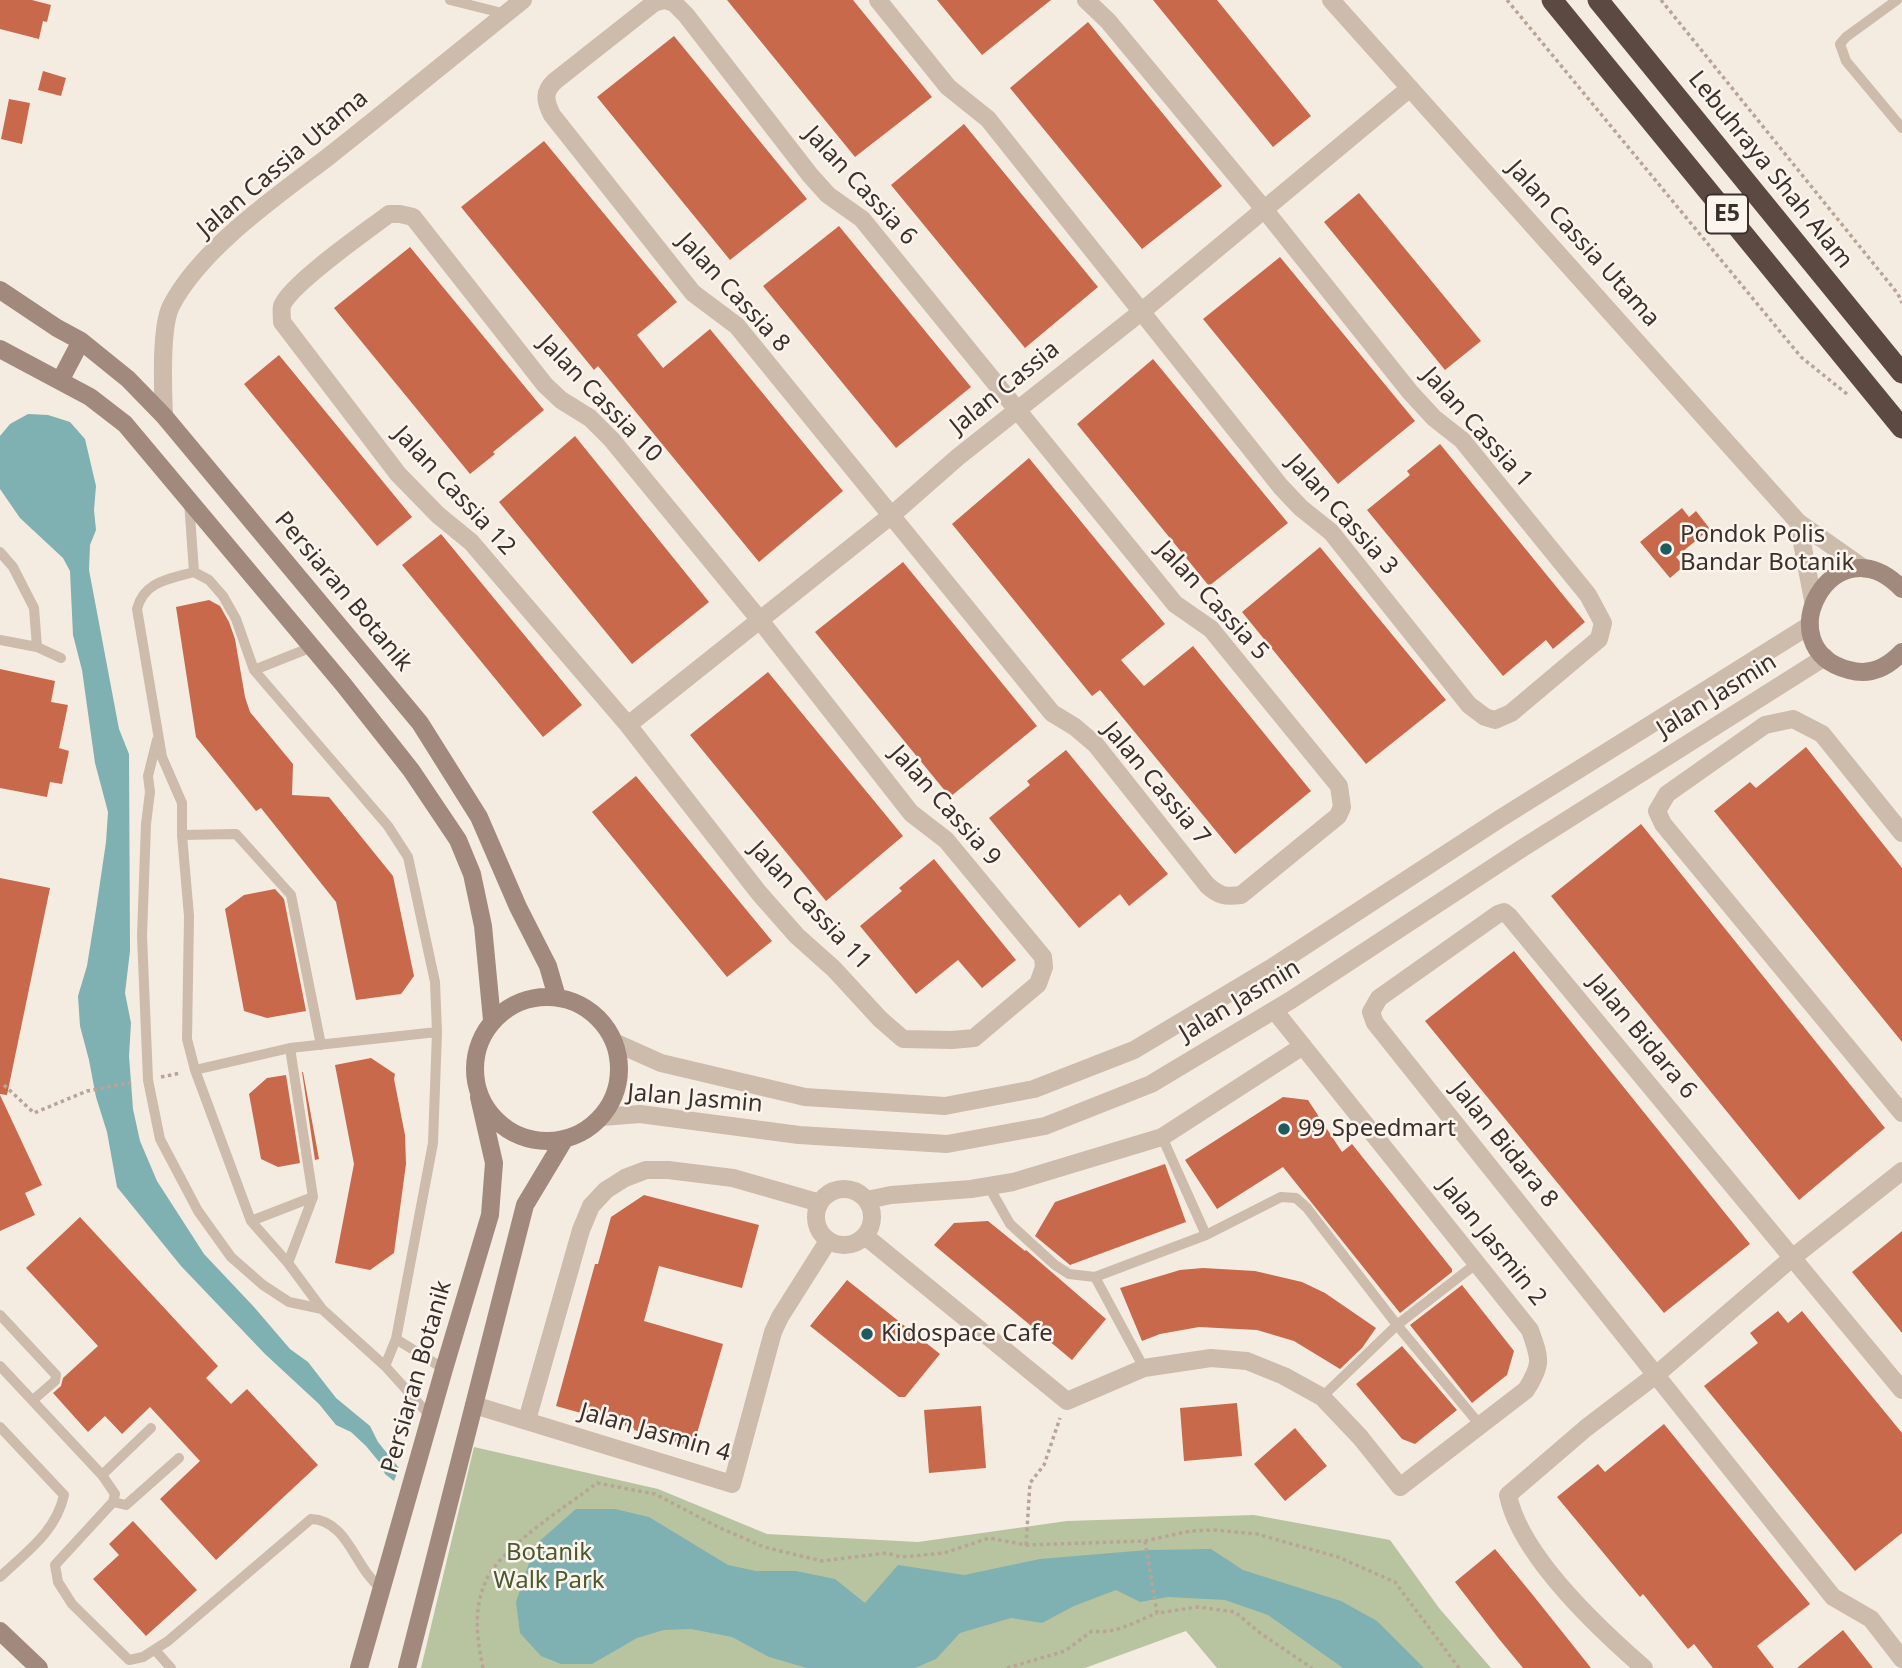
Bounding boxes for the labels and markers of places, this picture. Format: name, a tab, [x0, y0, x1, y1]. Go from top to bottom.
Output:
place label: Pondok Polis Bandar Botanik	[1680, 521, 1854, 577]
marker: Pondok Polis Bandar Botanik	[1658, 541, 1674, 557]
place label: 99 Speedmart	[1298, 1115, 1456, 1143]
marker: 99 Speedmart	[1276, 1121, 1292, 1137]
place label: Kidospace Cafe	[881, 1320, 1053, 1348]
marker: Kidospace Cafe	[859, 1326, 875, 1342]

